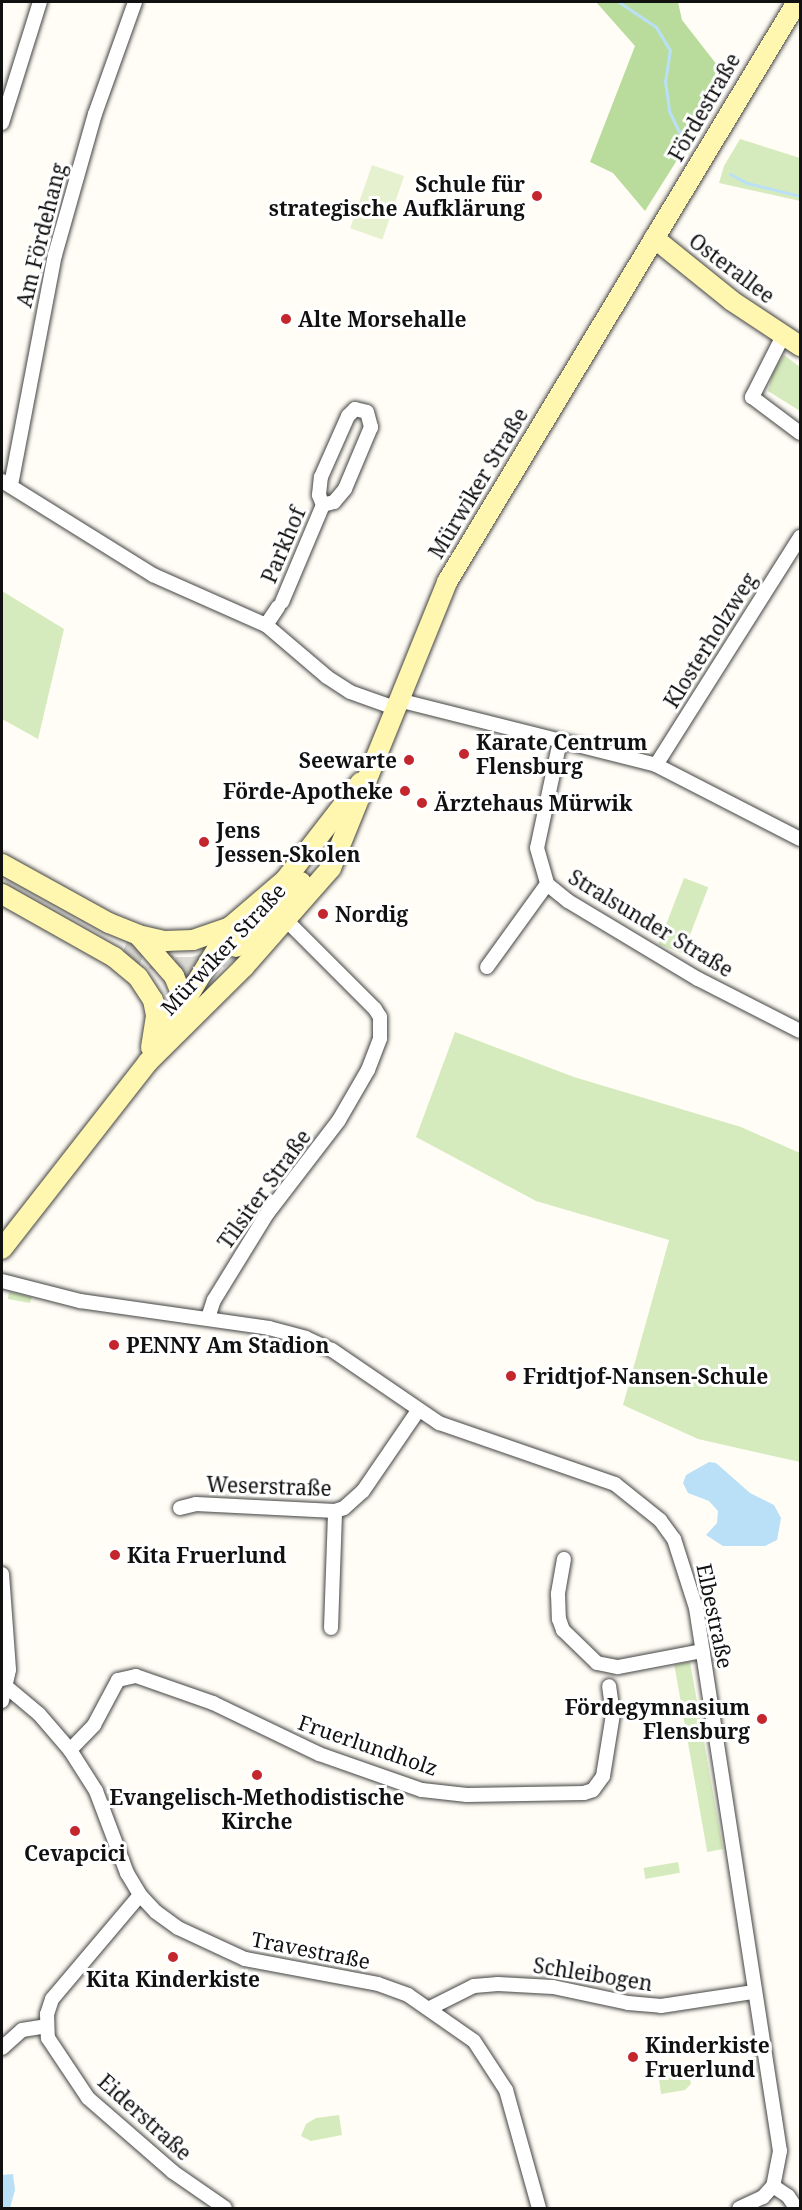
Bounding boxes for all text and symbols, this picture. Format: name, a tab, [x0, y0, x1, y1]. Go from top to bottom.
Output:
street label: Fördestraße	[663, 48, 745, 166]
street label: Am Fördehang	[11, 160, 71, 310]
place label: Schule für strategische Aufklärung	[269, 171, 525, 221]
marker: Schule für strategische Aufklärung	[530, 189, 544, 203]
street label: Osterallee	[684, 228, 780, 308]
place label: Alte Morsehalle	[298, 306, 467, 332]
marker: Alte Morsehalle	[279, 312, 293, 326]
street label: Mürwiker Straße	[423, 403, 533, 563]
street label: Parkhof	[256, 503, 310, 587]
street label: Klosterholzweg	[658, 568, 762, 712]
place label: Karate Centrum Flensburg	[476, 729, 647, 779]
place label: Seewarte	[299, 747, 397, 773]
marker: Karate Centrum Flensburg	[457, 747, 471, 761]
marker: Seewarte	[402, 753, 416, 767]
place label: Förde-Apotheke	[223, 778, 393, 804]
marker: Förde-Apotheke	[398, 784, 412, 798]
place label: Ärztehaus Mürwik	[434, 790, 632, 816]
marker: Ärztehaus Mürwik	[415, 796, 429, 810]
place label: Jens Jessen-Skolen	[216, 817, 360, 867]
marker: Jens Jessen-Skolen	[197, 835, 211, 849]
street label: Stralsunder Straße	[564, 864, 738, 982]
street label: Mürwiker Straße	[155, 878, 291, 1020]
place label: Nordig	[335, 901, 408, 927]
marker: Nordig	[316, 907, 330, 921]
street label: Tilsiter Straße	[212, 1124, 316, 1254]
place label: PENNY Am Stadion	[126, 1332, 329, 1358]
marker: PENNY Am Stadion	[107, 1338, 121, 1352]
place label: Fridtjof-Nansen-Schule	[523, 1363, 768, 1389]
marker: Fridtjof-Nansen-Schule	[504, 1369, 518, 1383]
street label: Weserstraße	[206, 1471, 332, 1501]
place label: Kita Fruerlund	[127, 1542, 286, 1568]
marker: Kita Fruerlund	[108, 1548, 122, 1562]
street label: Elbestraße	[692, 1561, 738, 1671]
place label: Fördegymnasium Flensburg	[565, 1694, 750, 1744]
street label: Fruerlundholz	[295, 1709, 441, 1781]
marker: Fördegymnasium Flensburg	[755, 1712, 769, 1726]
marker: Evangelisch-Methodistische Kirche	[250, 1768, 264, 1782]
place label: Evangelisch-Methodistische Kirche	[110, 1784, 404, 1834]
marker: Cevapcici	[68, 1824, 82, 1838]
place label: Cevapcici	[24, 1840, 126, 1866]
street label: Travestraße	[249, 1926, 373, 1974]
marker: Kita Kinderkiste	[166, 1950, 180, 1964]
street label: Schleibogen	[531, 1952, 655, 1996]
place label: Kita Kinderkiste	[86, 1966, 260, 1992]
place label: Kinderkiste Fruerlund	[645, 2032, 770, 2082]
marker: Kinderkiste Fruerlund	[626, 2050, 640, 2064]
street label: Eiderstraße	[93, 2069, 197, 2165]

